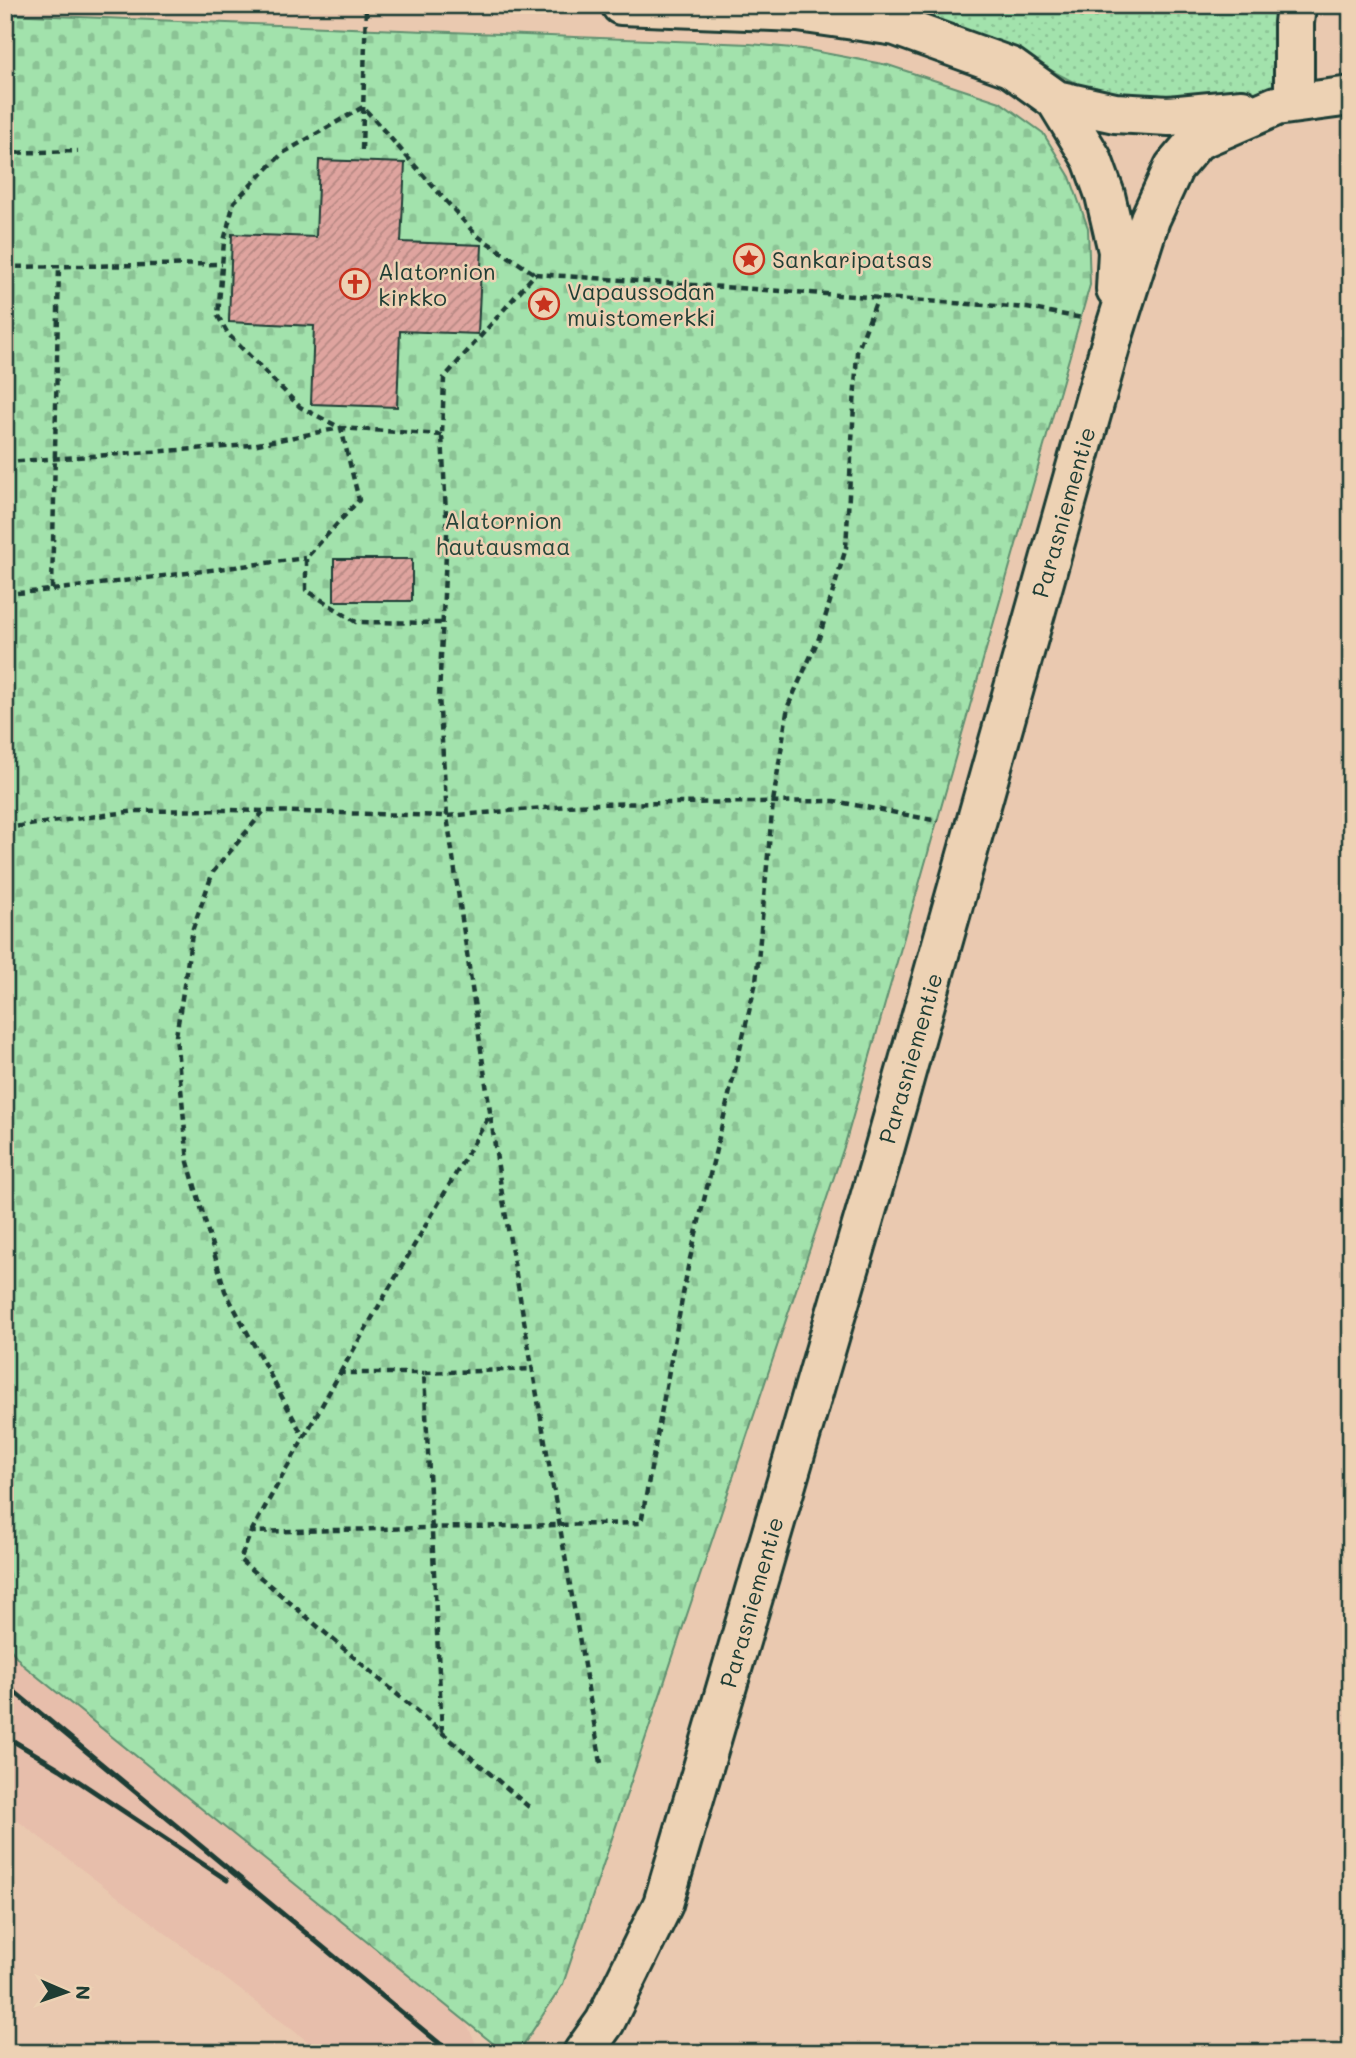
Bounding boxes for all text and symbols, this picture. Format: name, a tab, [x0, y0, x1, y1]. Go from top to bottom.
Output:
place icon: Sankaripatsas	[732, 242, 766, 276]
place label: Sankaripatsas	[772, 244, 932, 274]
place label: Alatornion kirkko	[378, 256, 495, 312]
church icon: Alatornion kirkko	[338, 267, 372, 301]
place label: Vapaussodan muistomerkki	[567, 276, 715, 332]
place icon: Vapaussodan muistomerkki	[527, 287, 561, 321]
street label: Parasniementie	[1024, 423, 1102, 601]
park label: Alatornion hautausmaa	[435, 505, 571, 561]
street label: Parasniementie	[871, 969, 949, 1147]
street label: Parasniementie	[712, 1513, 790, 1691]
north arrow	[32, 1956, 102, 2026]
text: N	[71, 1985, 96, 2000]

